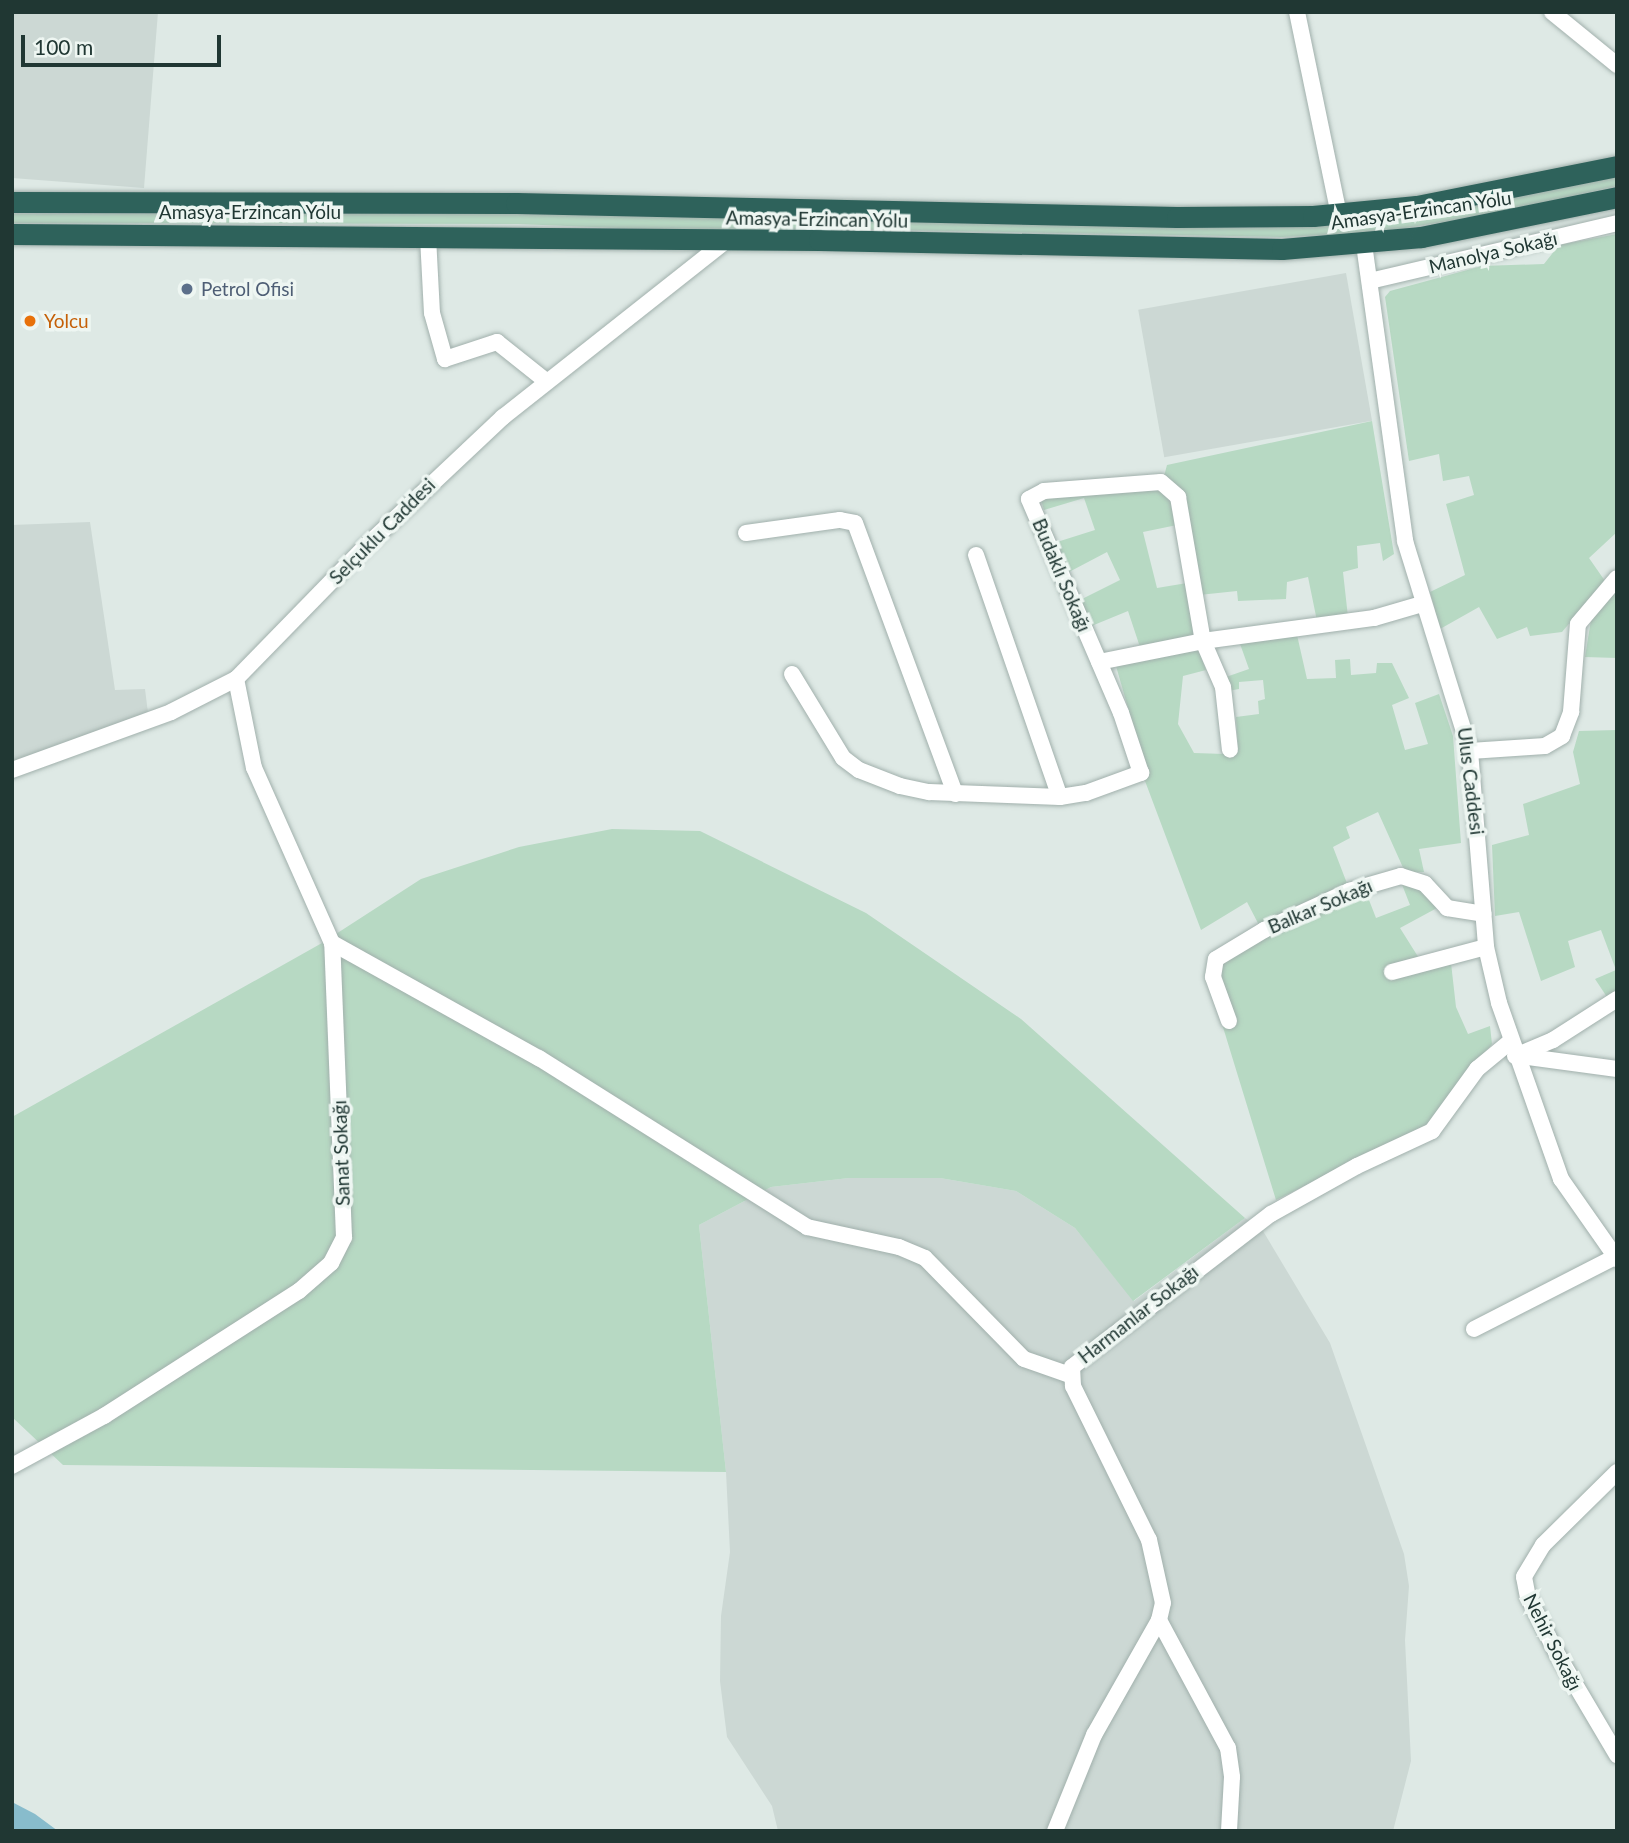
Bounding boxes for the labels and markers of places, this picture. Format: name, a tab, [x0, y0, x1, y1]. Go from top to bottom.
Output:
place label: Petrol Ofisi	[201, 278, 294, 300]
marker: Petrol Ofisi	[179, 281, 195, 297]
place label: Yolcu	[44, 310, 89, 332]
marker: Yolcu	[22, 313, 38, 329]

